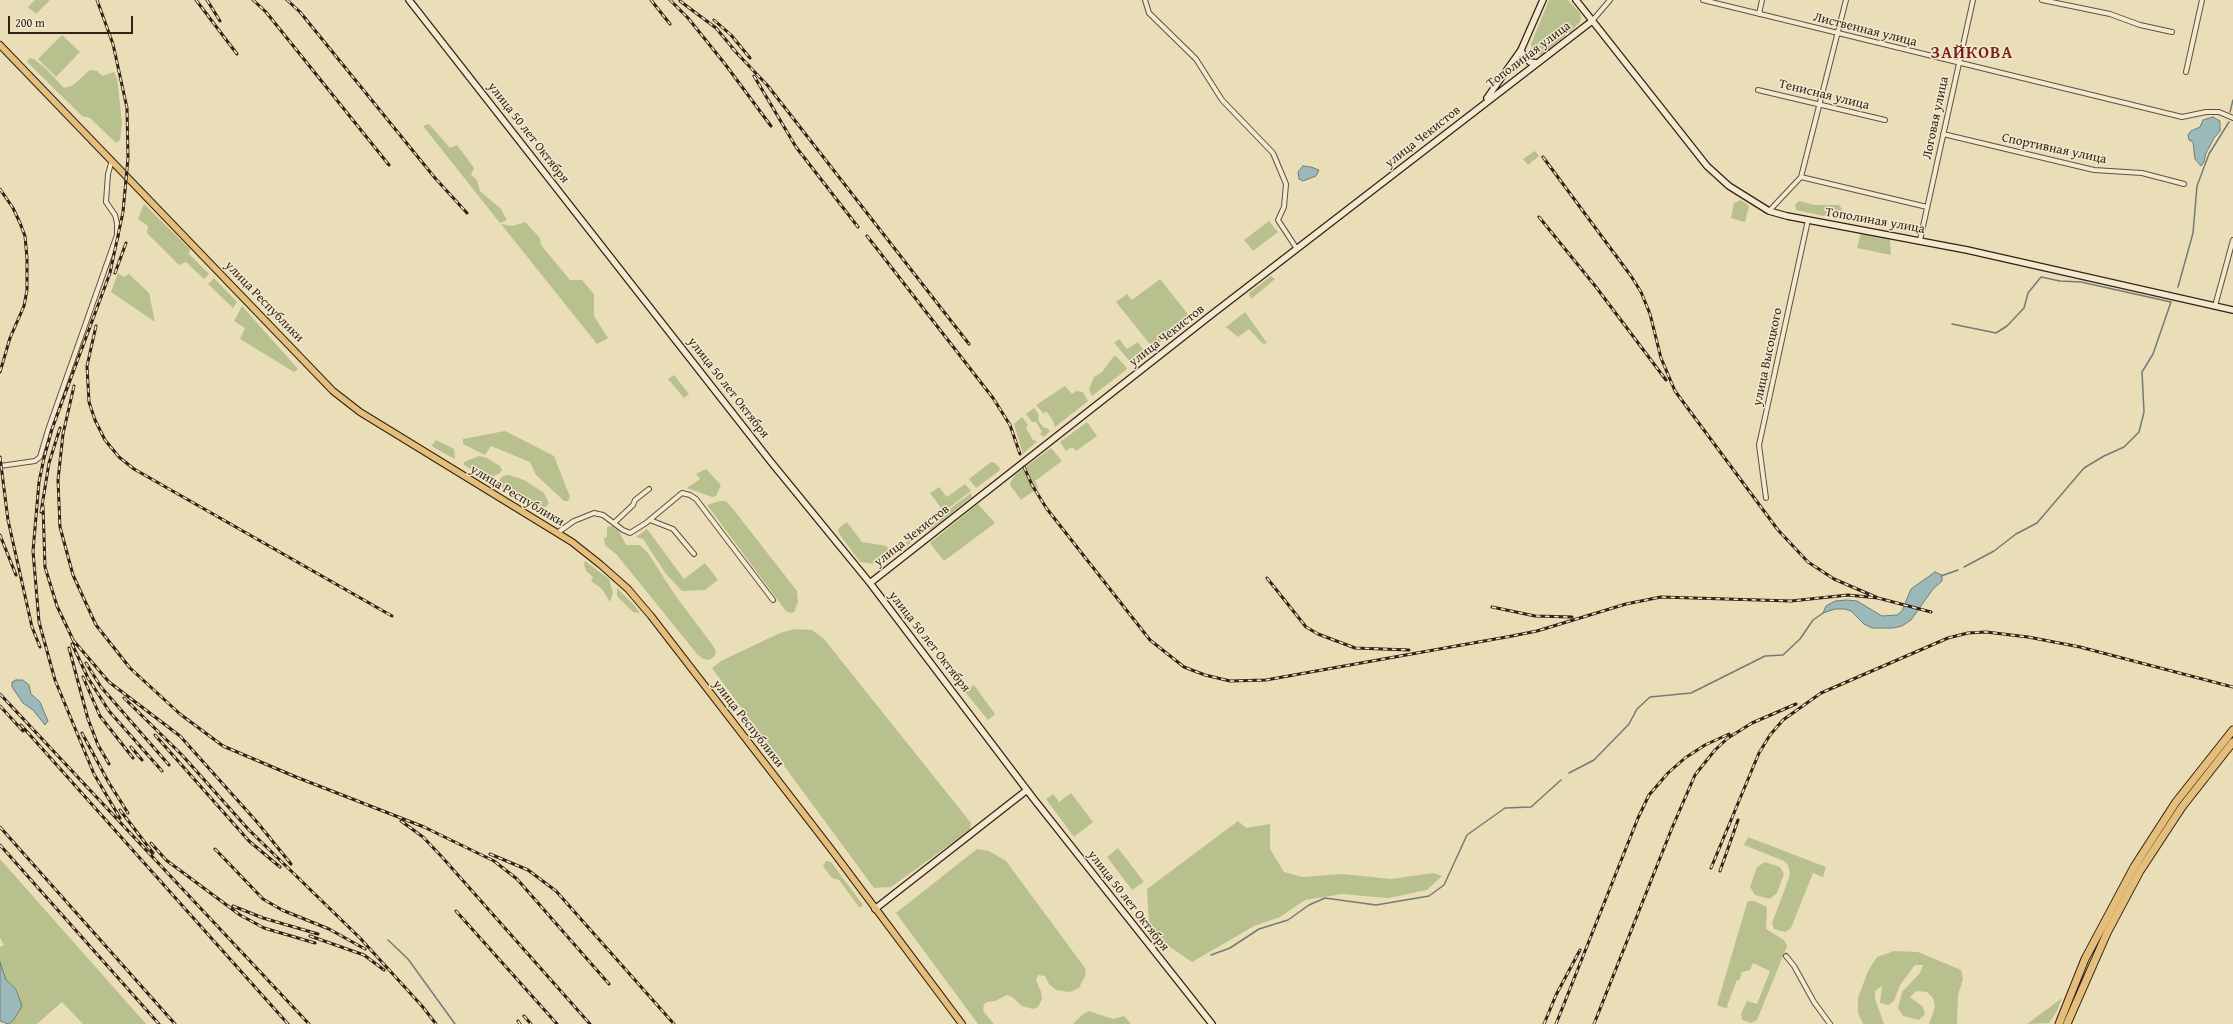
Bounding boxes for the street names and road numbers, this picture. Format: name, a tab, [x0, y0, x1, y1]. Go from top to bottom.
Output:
street label: Лиственная улица	[1812, 10, 1918, 50]
street label: Тополиная улица	[1484, 18, 1574, 92]
street label: Логовая улица	[1920, 75, 1952, 161]
street label: Тенисная улица	[1777, 76, 1871, 114]
street label: улица 50 лет Октября	[484, 80, 572, 186]
street label: улица Чекистов	[1382, 103, 1464, 171]
street label: Спортивная улица	[2000, 130, 2108, 168]
street label: Тополиная улица	[1824, 205, 1926, 237]
street label: улица Республики	[221, 258, 307, 346]
street label: улица Чекистов	[1126, 302, 1208, 370]
street label: улица Высоцкого	[1750, 307, 1786, 407]
street label: улица 50 лет Октября	[684, 335, 772, 441]
street label: улица Республики	[467, 462, 567, 530]
street label: улица Чекистов	[871, 502, 953, 570]
street label: улица 50 лет Октября	[885, 589, 973, 695]
street label: улица Республики	[709, 677, 787, 771]
street label: улица 50 лет Октября	[1084, 848, 1172, 954]

